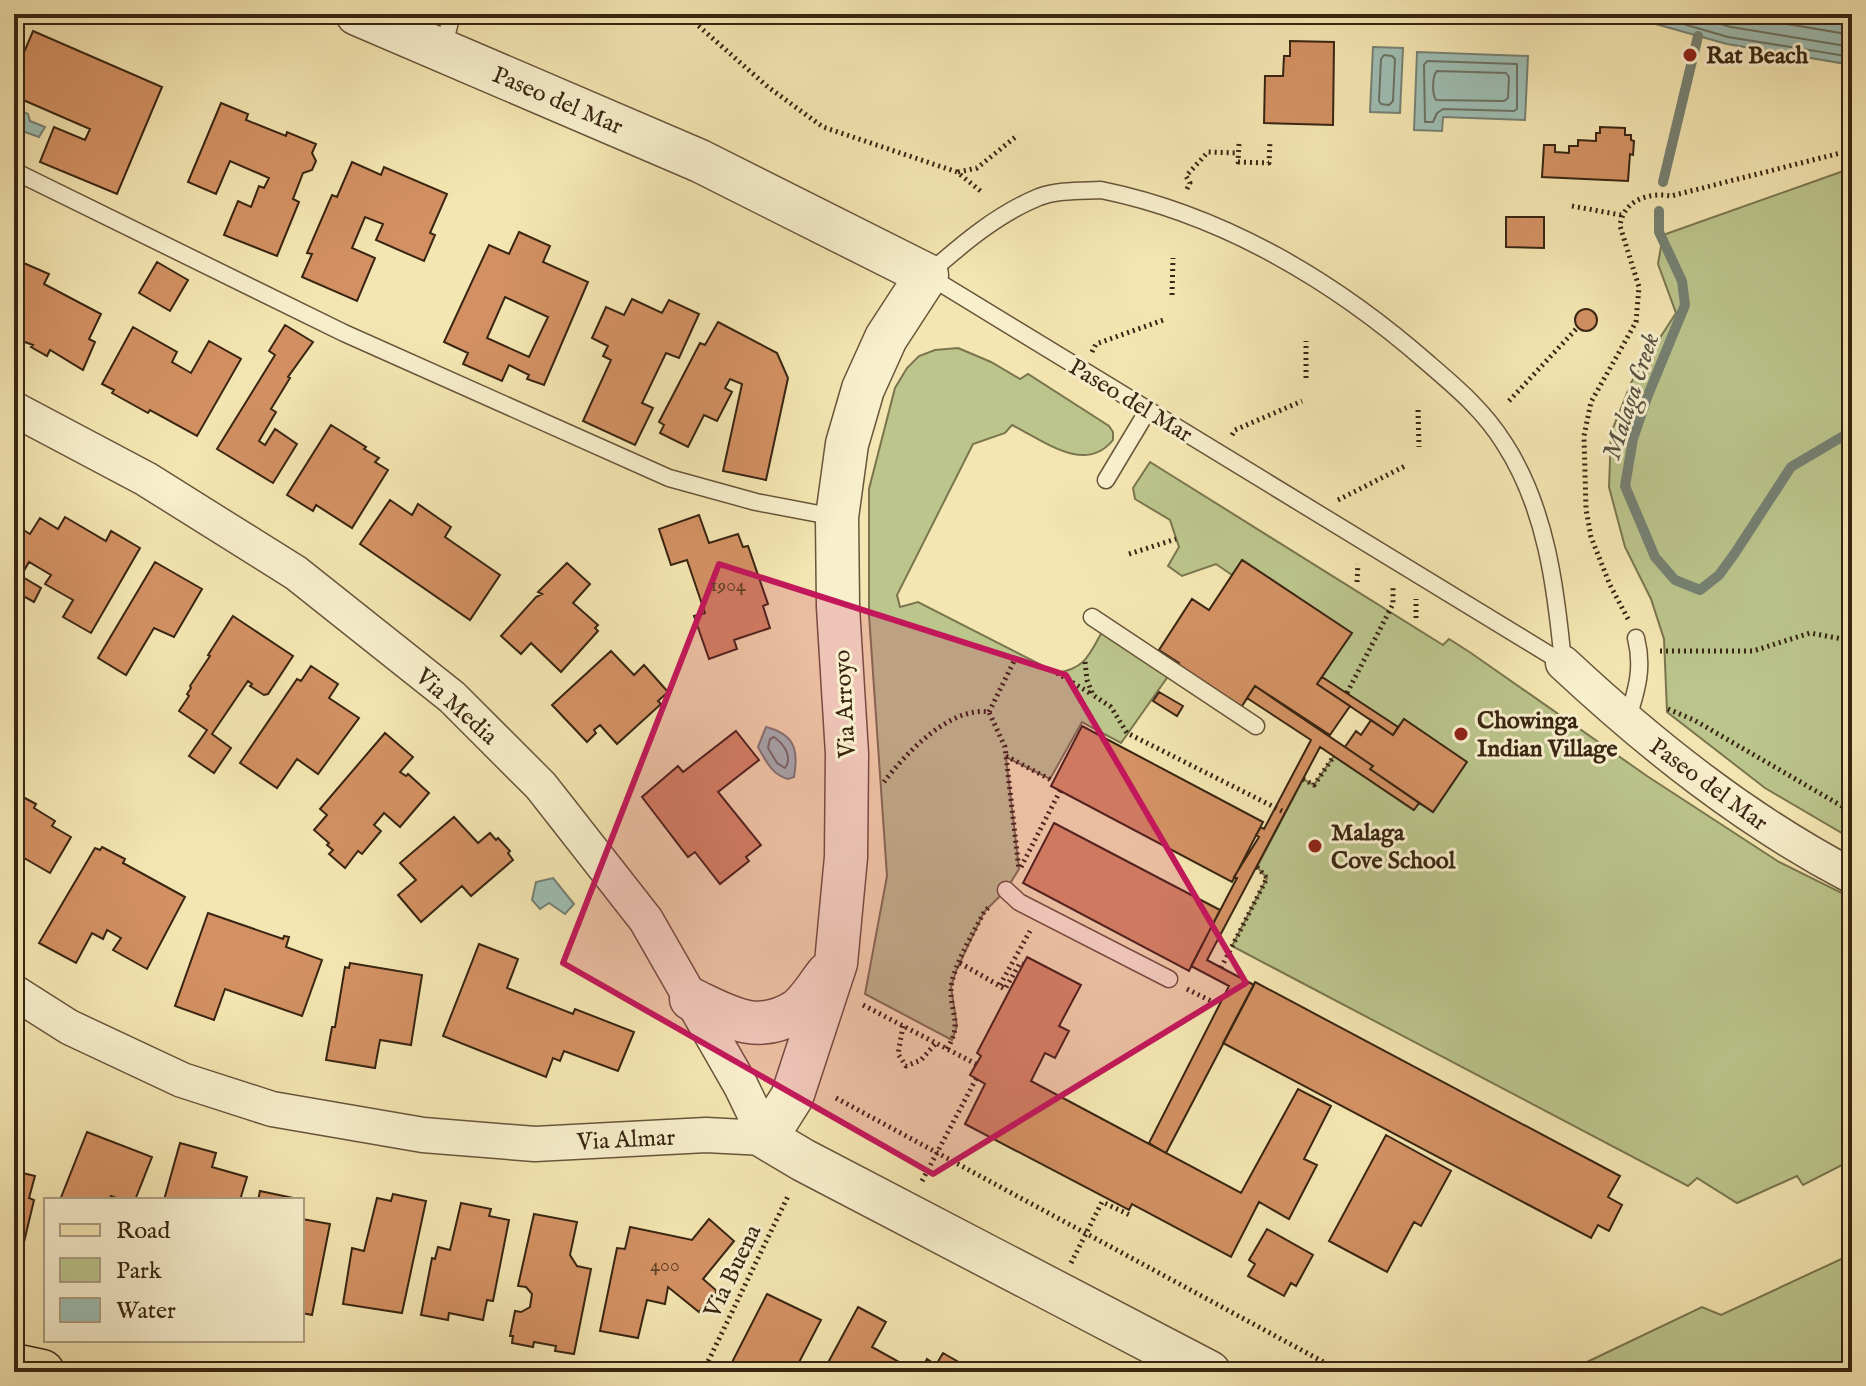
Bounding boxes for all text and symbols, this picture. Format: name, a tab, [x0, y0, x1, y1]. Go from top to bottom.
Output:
place label: Rat Beach	[1706, 41, 1809, 72]
marker: Rat Beach	[1681, 46, 1699, 64]
street label: Paseo del Mar	[487, 60, 628, 143]
water label: Malaga Creek	[1595, 328, 1669, 464]
street label: Paseo del Mar	[1063, 352, 1198, 450]
house number: 1904	[710, 573, 746, 598]
street label: Via Arroyo	[827, 649, 864, 760]
street label: Via Media	[407, 661, 504, 753]
place label: Chowinga Indian Village	[1477, 706, 1617, 765]
marker: Chowinga Indian Village	[1452, 725, 1470, 743]
street label: Paseo del Mar	[1643, 732, 1774, 839]
place label: Malaga Cove School	[1331, 818, 1456, 877]
marker: Malaga Cove School	[1306, 837, 1324, 855]
street label: Via Almar	[575, 1122, 676, 1159]
legend	[44, 1198, 304, 1342]
text: Road	[116, 1216, 170, 1247]
street label: Via Buena	[697, 1219, 770, 1324]
house number: 400	[650, 1253, 680, 1278]
text: Park	[116, 1256, 162, 1287]
text: Water	[116, 1296, 176, 1327]

